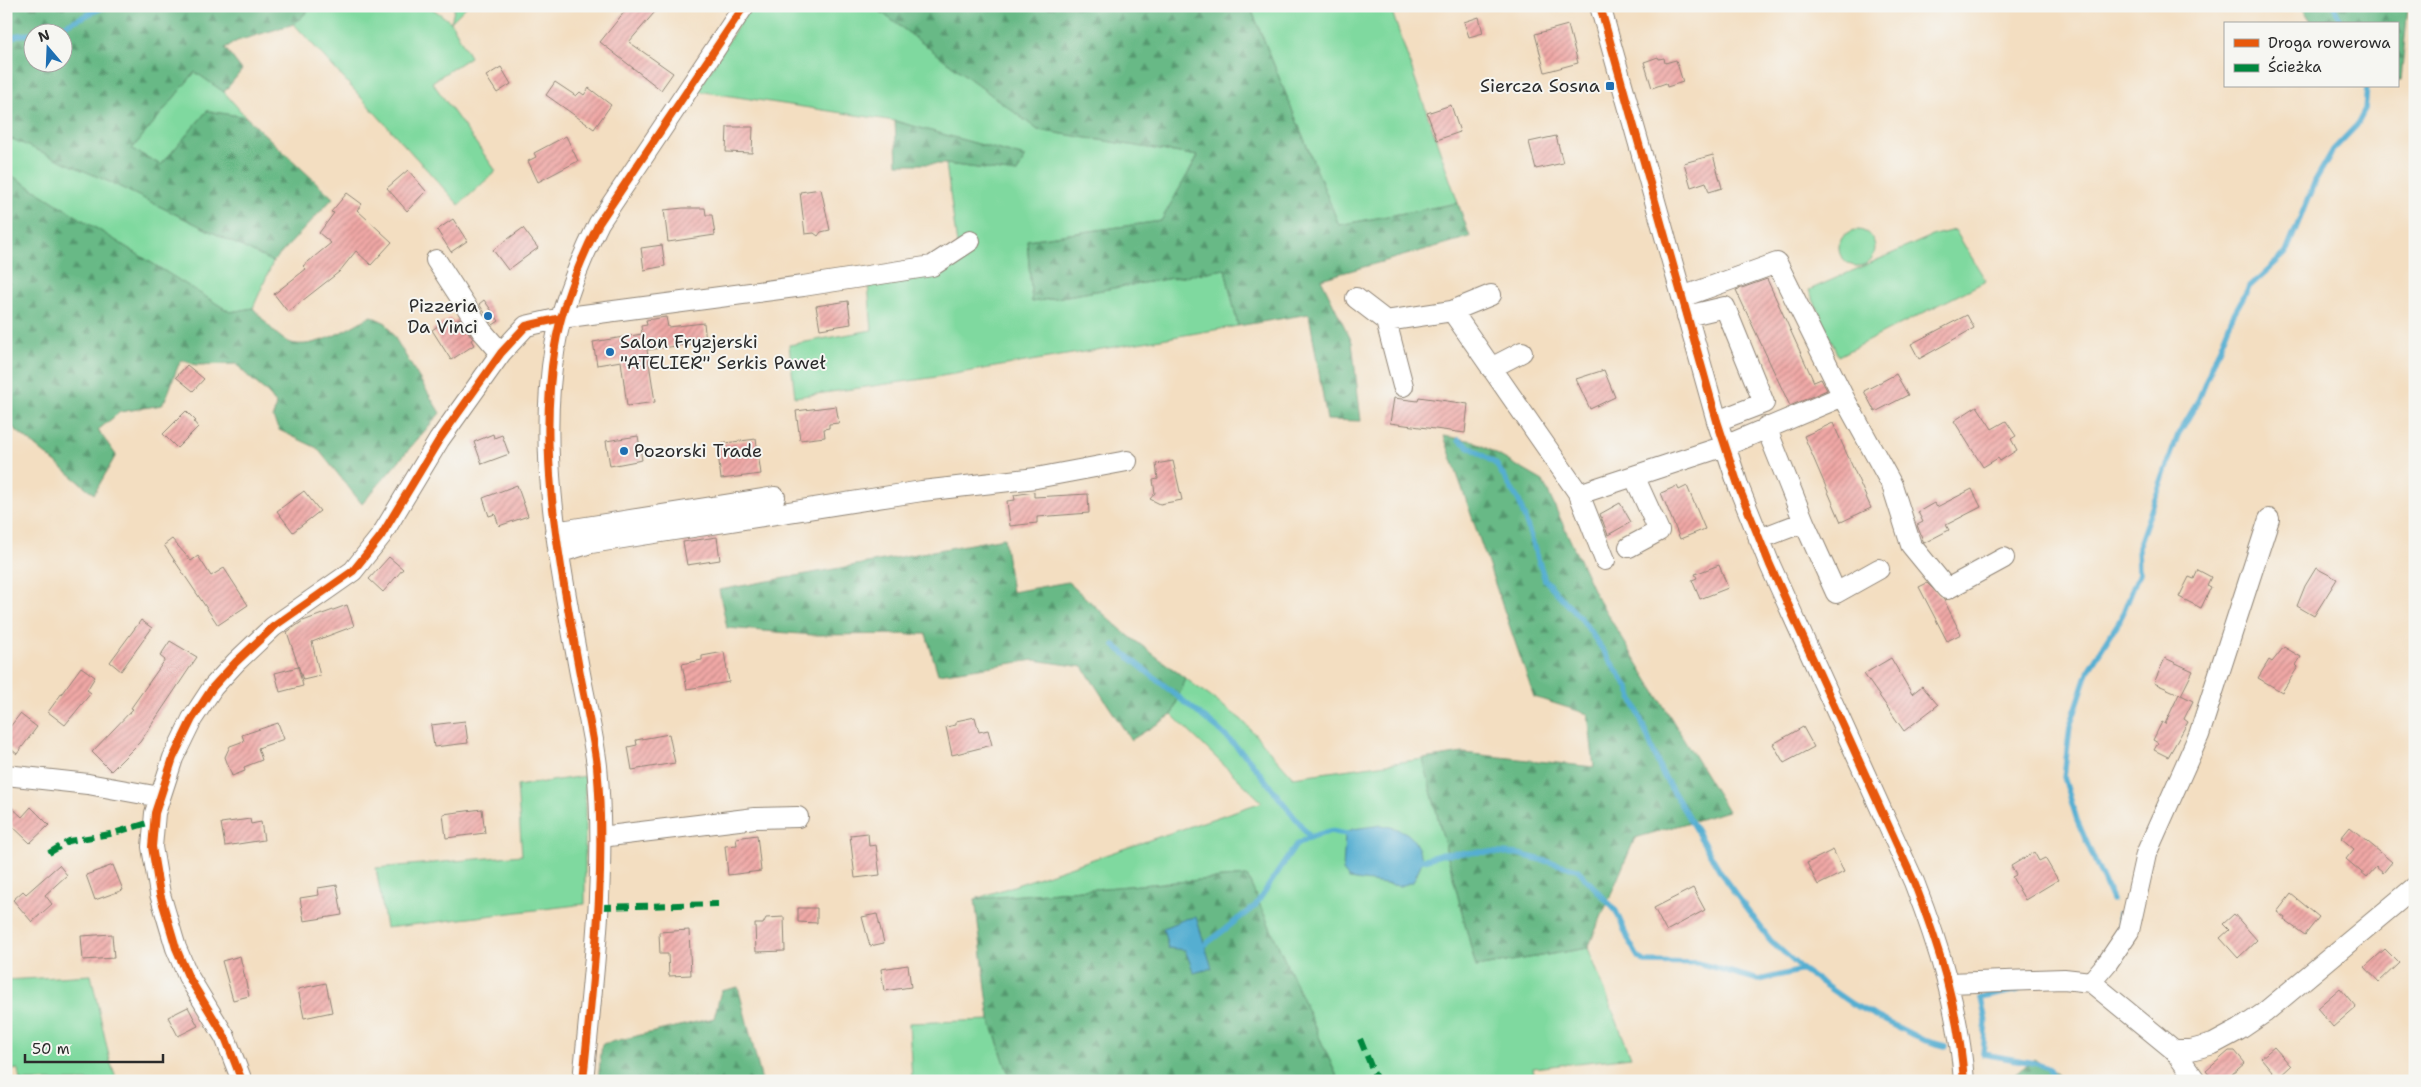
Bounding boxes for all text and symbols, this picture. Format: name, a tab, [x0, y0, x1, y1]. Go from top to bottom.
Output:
north arrow	[22, 22, 72, 72]
legend	[2224, 22, 2398, 88]
text: N	[36, 25, 52, 46]
text: Droga rowerowa	[2268, 33, 2391, 53]
text: Ścieżka	[2268, 56, 2322, 77]
place label: Siercza Sosna	[1480, 74, 1600, 98]
marker: Siercza Sosna	[1604, 80, 1616, 92]
place label: Pizzeria Da Vinci	[408, 294, 478, 339]
marker: Pizzeria Da Vinci	[482, 310, 494, 322]
place label: Salon Fryzjerski "ATELIER" Serkis Paweł	[620, 330, 827, 375]
marker: Salon Fryzjerski "ATELIER" Serkis Paweł	[604, 346, 616, 358]
place label: Pozorski Trade	[634, 439, 762, 463]
marker: Pozorski Trade	[618, 445, 630, 457]
scale bar	[25, 1032, 162, 1064]
text: 50 m	[32, 1039, 70, 1059]

